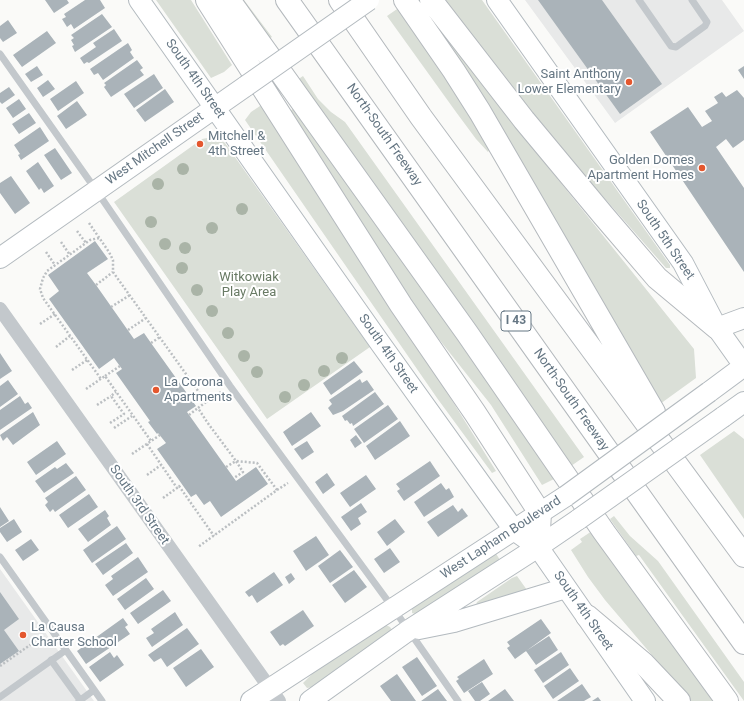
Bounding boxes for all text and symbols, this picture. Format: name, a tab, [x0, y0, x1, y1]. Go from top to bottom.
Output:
street label: South 4th Street	[162, 36, 228, 122]
place label: Saint Anthony Lower Elementary	[517, 67, 621, 98]
marker: Saint Anthony Lower Elementary	[624, 77, 634, 87]
street label: North-South Freeway	[343, 81, 425, 189]
street label: West Mitchell Street	[103, 109, 207, 189]
place label: Mitchell & 4th Street	[208, 129, 265, 160]
marker: Mitchell & 4th Street	[195, 139, 205, 149]
place label: Golden Domes Apartment Homes	[588, 153, 694, 184]
marker: Golden Domes Apartment Homes	[697, 163, 707, 173]
street label: South 5th Street	[632, 197, 698, 283]
park label: Witkowiak Play Area	[219, 270, 279, 301]
street label: South 4th Street	[355, 311, 421, 397]
road number: I 43	[501, 311, 531, 331]
street label: North-South Freeway	[530, 346, 612, 454]
place label: La Corona Apartments	[164, 375, 232, 406]
marker: La Corona Apartments	[151, 385, 161, 395]
street label: South 3rd Street	[106, 462, 172, 548]
street label: West Lapham Boulevard	[438, 493, 564, 583]
street label: South 4th Street	[550, 568, 616, 654]
place label: La Causa Charter School	[31, 620, 117, 651]
marker: La Causa Charter School	[18, 630, 28, 640]

